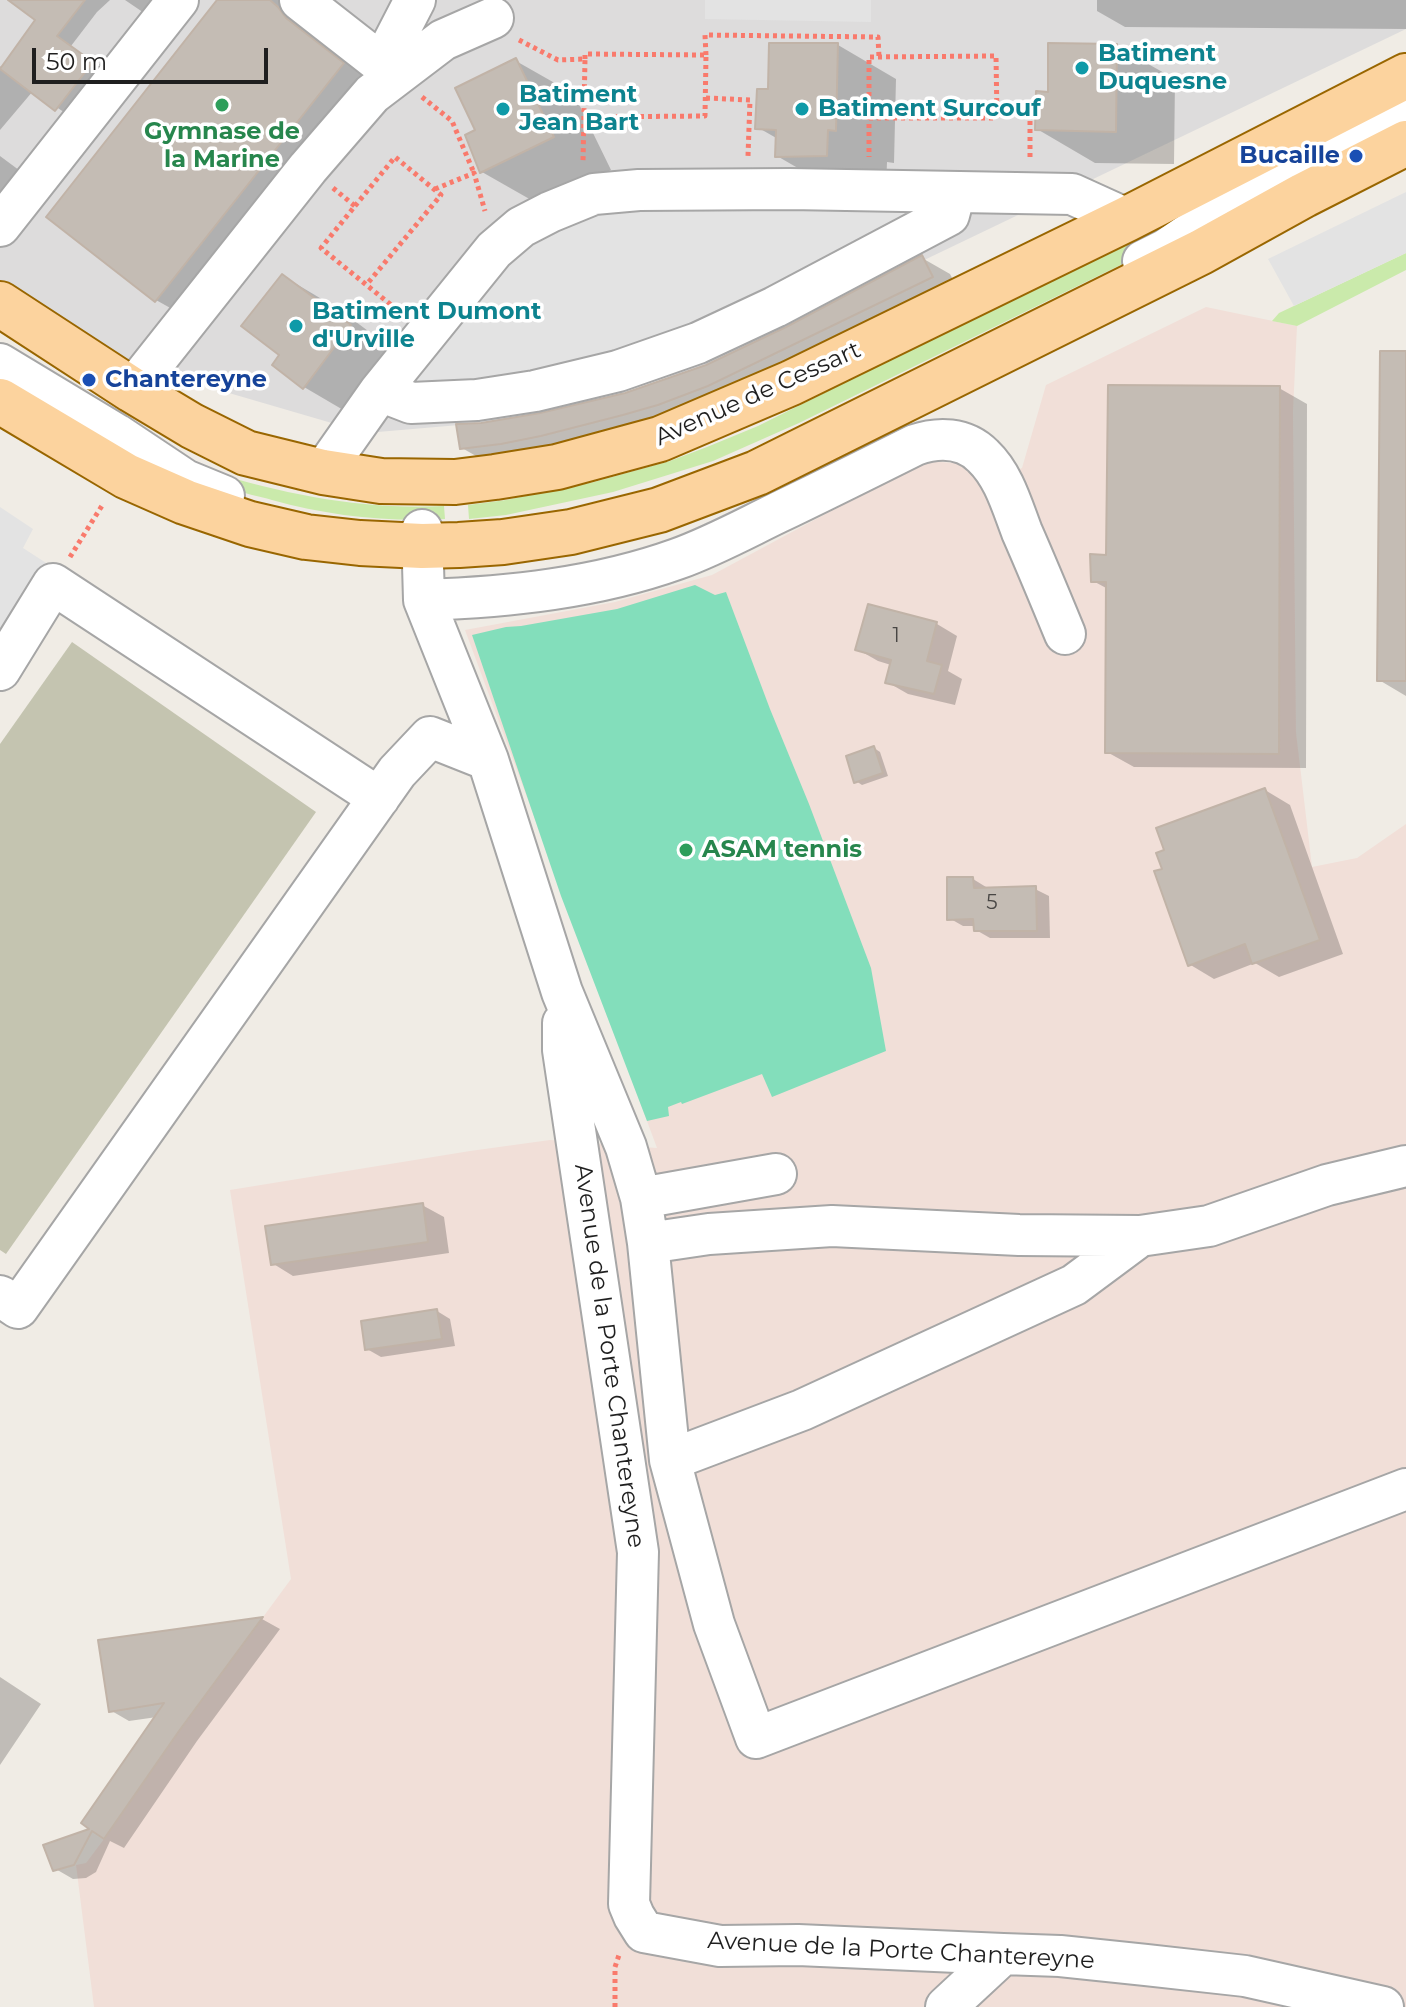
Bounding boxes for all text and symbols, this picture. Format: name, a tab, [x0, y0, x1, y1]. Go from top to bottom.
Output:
scale bar	[36, 32, 272, 82]
place label: Batiment Duquesne	[1098, 40, 1227, 96]
text: 50 m	[46, 47, 107, 76]
marker: Batiment Duquesne	[1073, 59, 1091, 77]
place label: Batiment Jean Bart	[519, 81, 639, 137]
place label: Batiment Surcouf	[818, 95, 1041, 123]
marker: Gymnase de la Marine	[213, 96, 231, 114]
marker: Batiment Jean Bart	[494, 100, 512, 118]
marker: Batiment Surcouf	[793, 100, 811, 118]
place label: Gymnase de la Marine	[144, 118, 300, 174]
place label: Bucaille	[1239, 142, 1340, 170]
marker: Bucaille	[1347, 147, 1365, 165]
place label: Batiment Dumont d'Urville	[312, 298, 541, 354]
marker: Batiment Dumont d'Urville	[287, 317, 305, 335]
street label: Avenue de Cessart	[651, 336, 865, 452]
place label: Chantereyne	[105, 366, 267, 394]
marker: Chantereyne	[80, 371, 98, 389]
house number: 1	[892, 624, 900, 648]
place label: ASAM tennis	[702, 836, 862, 864]
marker: ASAM tennis	[677, 841, 695, 859]
house number: 5	[986, 891, 998, 915]
street label: Avenue de la Porte Chantereyne	[568, 1162, 650, 1550]
street label: Avenue de la Porte Chantereyne	[707, 1926, 1095, 1976]

